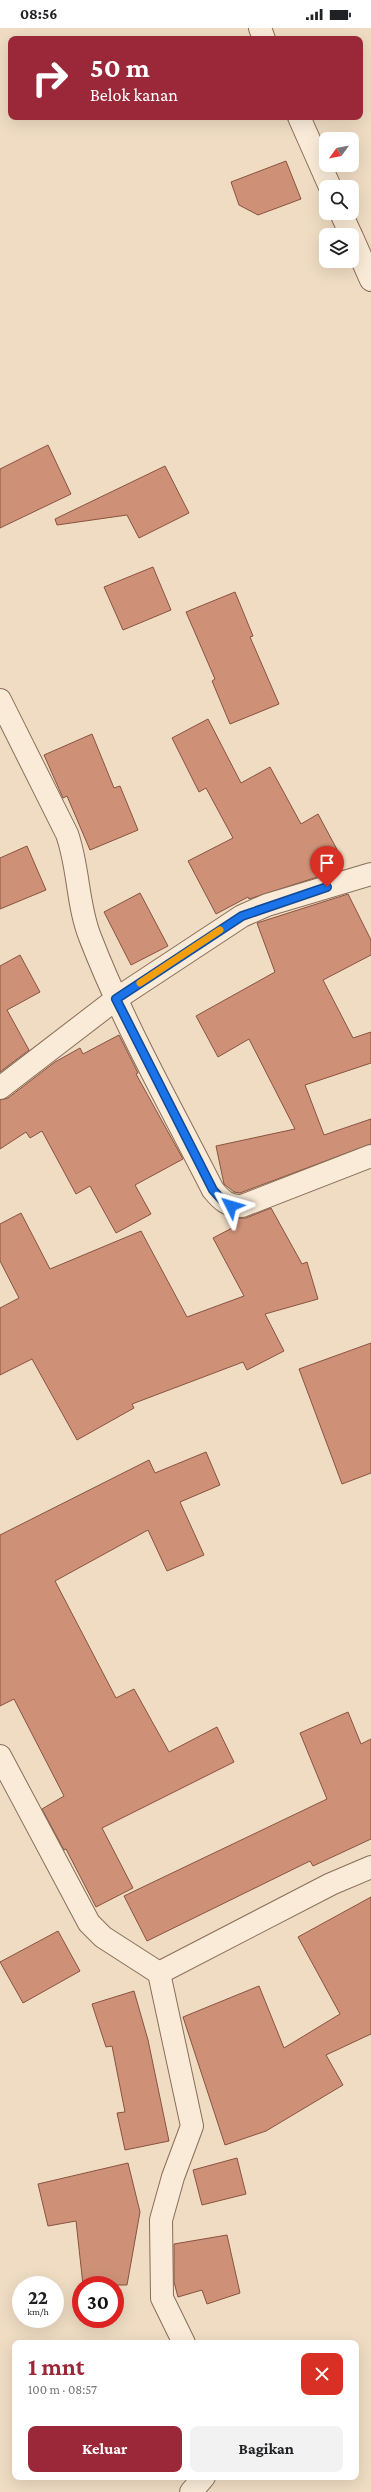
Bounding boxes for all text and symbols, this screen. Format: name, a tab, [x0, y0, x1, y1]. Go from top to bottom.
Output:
text: 08:56	[20, 6, 58, 22]
icon: right	[24, 52, 76, 104]
text: 50 m	[90, 52, 150, 83]
text: Belok kanan	[90, 85, 178, 105]
north arrow	[319, 132, 359, 172]
map controls	[319, 132, 359, 268]
button: search	[319, 180, 359, 220]
button: layers	[319, 228, 359, 268]
pin	[310, 846, 344, 887]
icon: arrive	[316, 852, 338, 874]
position arrow	[210, 1185, 252, 1227]
speed limit sign: 30	[72, 2276, 124, 2328]
text: 22	[28, 2286, 48, 2308]
text: km/h	[27, 2306, 49, 2317]
text: 1 mnt	[28, 2353, 84, 2380]
button: close	[301, 2353, 343, 2395]
text: 100 m · 08:57	[28, 2382, 97, 2397]
button: Keluar	[28, 2426, 182, 2472]
button: Bagikan	[190, 2426, 343, 2472]

